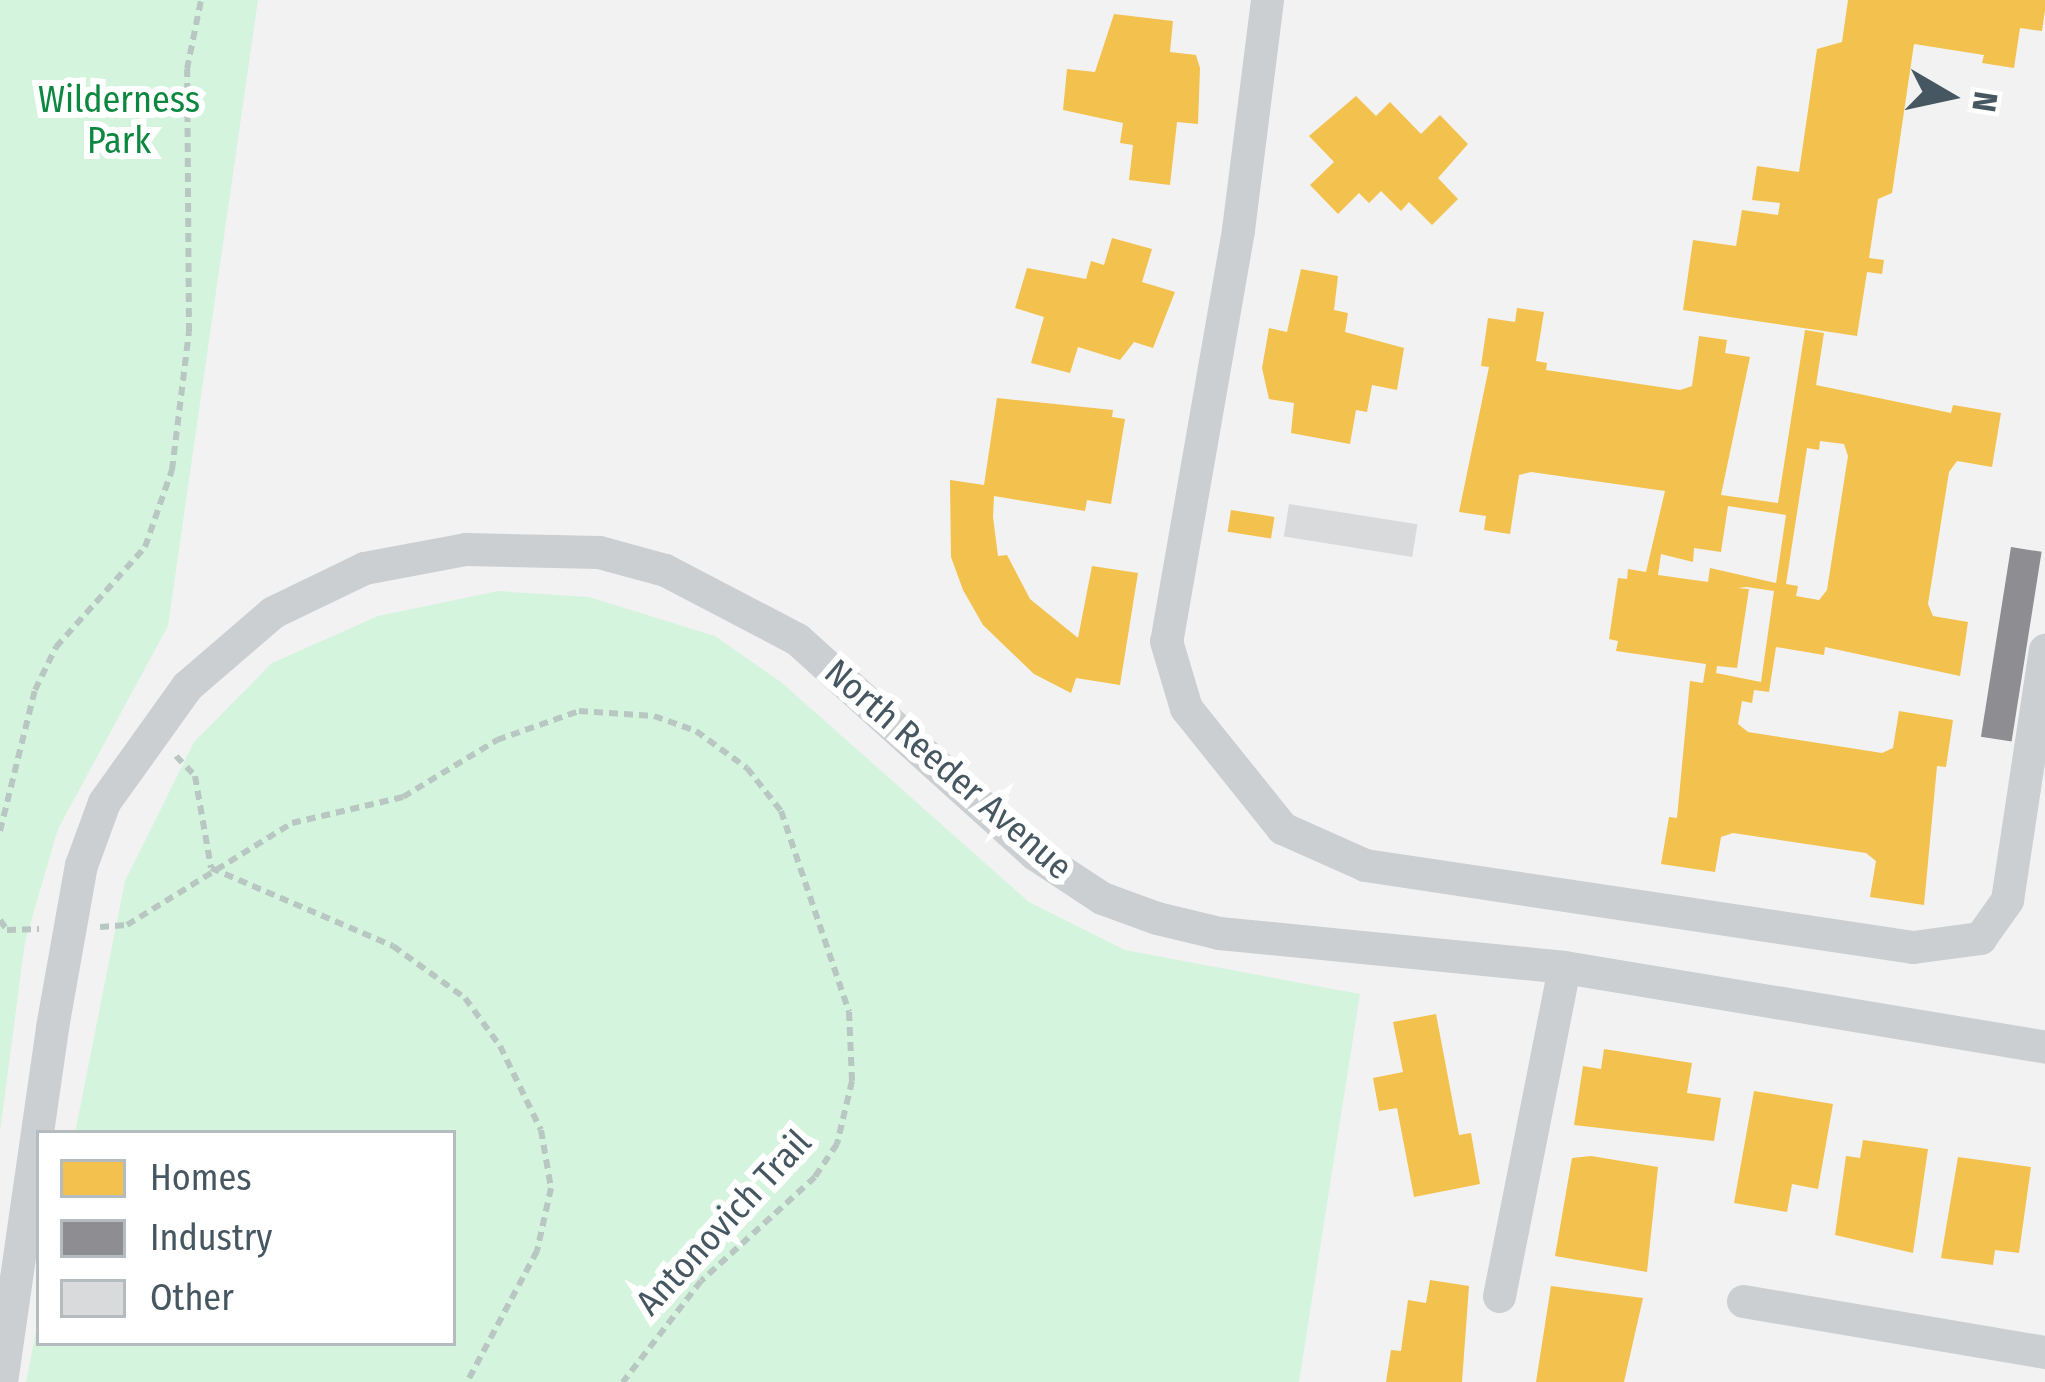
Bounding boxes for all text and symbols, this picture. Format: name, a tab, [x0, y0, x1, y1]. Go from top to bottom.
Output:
north arrow	[1889, 36, 2009, 156]
park label: Wilderness Park	[38, 78, 200, 163]
text: N	[1963, 89, 2006, 115]
street label: North Reeder Avenue	[816, 651, 1080, 889]
street label: Antonovich Trail	[627, 1122, 821, 1324]
legend	[36, 1130, 456, 1346]
text: Homes	[150, 1156, 252, 1200]
text: Industry	[150, 1216, 272, 1260]
text: Other	[150, 1276, 234, 1320]

